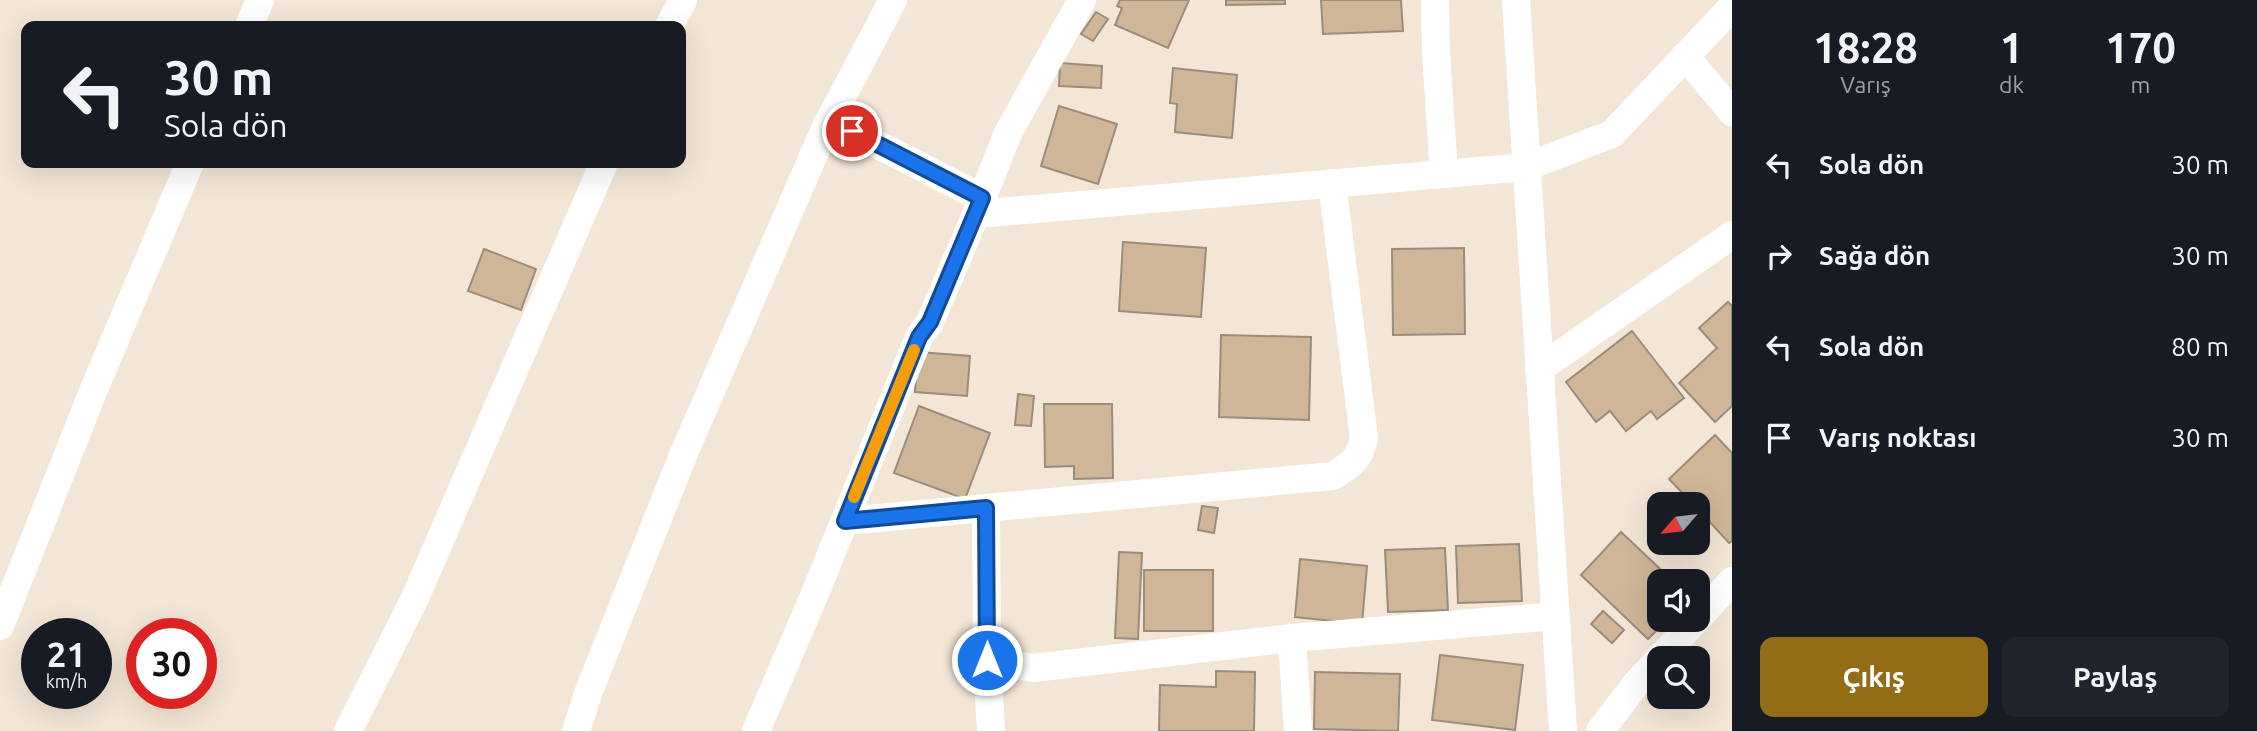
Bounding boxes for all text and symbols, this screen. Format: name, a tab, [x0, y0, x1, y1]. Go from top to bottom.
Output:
text: 18:28	[1813, 24, 1918, 71]
text: 1	[2000, 24, 2023, 71]
text: 170	[2105, 24, 2176, 71]
icon: left	[49, 49, 140, 140]
text: 30 m	[164, 49, 273, 104]
text: Varış	[1840, 72, 1891, 97]
text: dk	[1999, 72, 2024, 97]
text: m	[2131, 72, 2150, 97]
pin	[822, 101, 882, 161]
text: Sola dön	[164, 107, 287, 143]
icon: arrive	[833, 112, 871, 150]
icon: left	[1760, 146, 1798, 184]
text: Sola dön	[1819, 150, 1924, 179]
text: 30 m	[2171, 150, 2229, 179]
icon: right	[1760, 237, 1798, 275]
text: Sağa dön	[1819, 241, 1930, 270]
text: 30 m	[2171, 241, 2229, 270]
icon: left	[1760, 328, 1798, 366]
text: Sola dön	[1819, 332, 1924, 361]
text: 80 m	[2171, 332, 2229, 361]
icon: arrive	[1760, 419, 1798, 457]
text: Varış noktası	[1819, 423, 1976, 452]
text: 30 m	[2171, 423, 2229, 452]
north arrow	[1647, 492, 1710, 555]
map controls	[1647, 492, 1710, 709]
button: sound	[1647, 569, 1710, 632]
speed limit sign: 30	[126, 618, 217, 709]
position arrow	[950, 623, 1024, 697]
text: 21	[47, 634, 86, 674]
button: Çıkış	[1760, 637, 1988, 717]
button: Paylaş	[2002, 637, 2229, 717]
button: search	[1647, 646, 1710, 709]
text: km/h	[46, 671, 87, 691]

